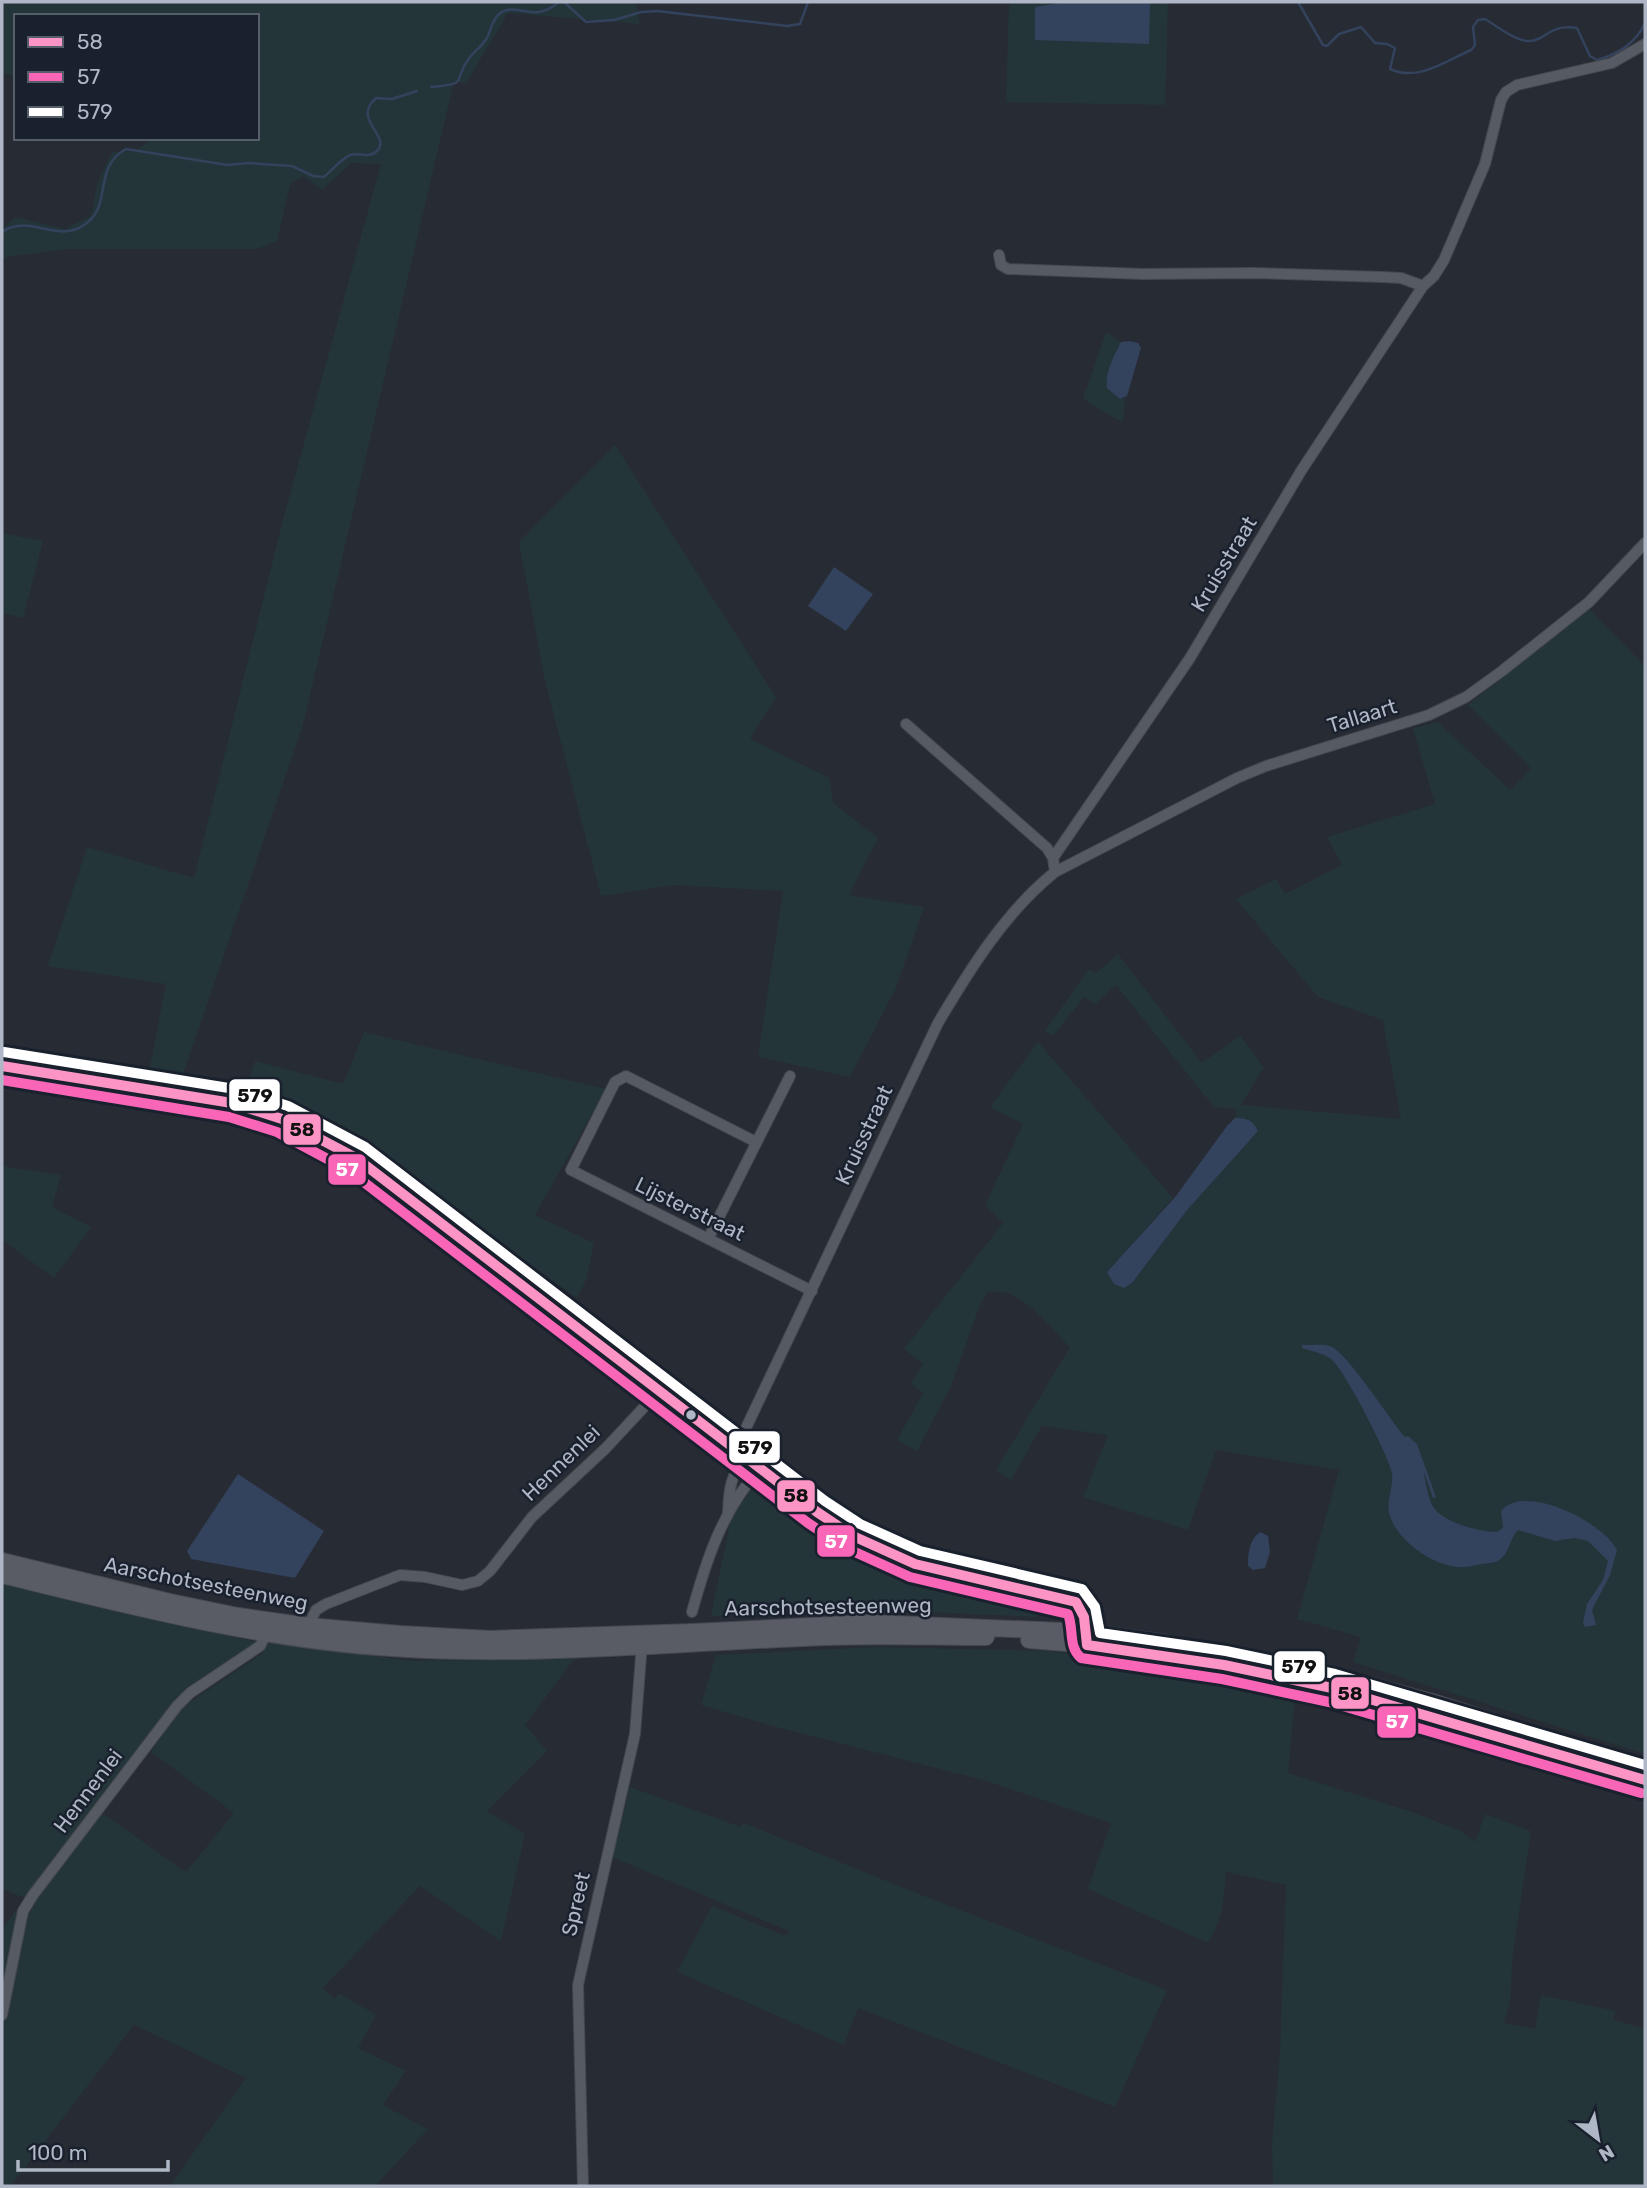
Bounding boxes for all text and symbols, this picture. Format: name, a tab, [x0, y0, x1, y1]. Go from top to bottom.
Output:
legend	[14, 14, 259, 140]
text: 58	[77, 29, 103, 54]
text: 57	[77, 64, 100, 89]
text: 579	[77, 99, 113, 124]
street label: Kruisstraat	[1185, 511, 1262, 616]
street label: Tallaart	[1324, 693, 1400, 738]
line badge: 579	[228, 1078, 281, 1112]
street label: Kruisstraat	[830, 1081, 897, 1189]
text: 579	[237, 1084, 273, 1107]
line badge: 58	[282, 1113, 322, 1146]
text: 58	[289, 1118, 315, 1141]
line badge: 57	[327, 1153, 367, 1186]
text: 57	[335, 1158, 359, 1181]
street label: Lijsterstraat	[631, 1171, 749, 1246]
unlabelled marker	[684, 1408, 698, 1422]
street label: Hennenlei	[516, 1419, 605, 1506]
line badge: 579	[728, 1430, 781, 1464]
text: 579	[737, 1436, 773, 1459]
line badge: 58	[776, 1479, 816, 1513]
text: 58	[783, 1484, 809, 1507]
line badge: 57	[816, 1524, 856, 1558]
text: 57	[824, 1530, 848, 1553]
street label: Aarschotsesteenweg	[102, 1551, 310, 1616]
street label: Aarschotsesteenweg	[724, 1592, 932, 1621]
line badge: 579	[1273, 1650, 1326, 1683]
text: 579	[1281, 1655, 1317, 1678]
line badge: 58	[1330, 1676, 1370, 1710]
text: 58	[1337, 1682, 1363, 1705]
line badge: 57	[1376, 1705, 1417, 1739]
text: 57	[1385, 1710, 1409, 1733]
street label: Hennenlei	[48, 1744, 127, 1838]
street label: Spreet	[556, 1869, 595, 1938]
north arrow	[1563, 2104, 1633, 2174]
scale bar	[18, 2128, 168, 2172]
text: 100 m	[28, 2140, 87, 2165]
text: N	[1595, 2140, 1618, 2167]

